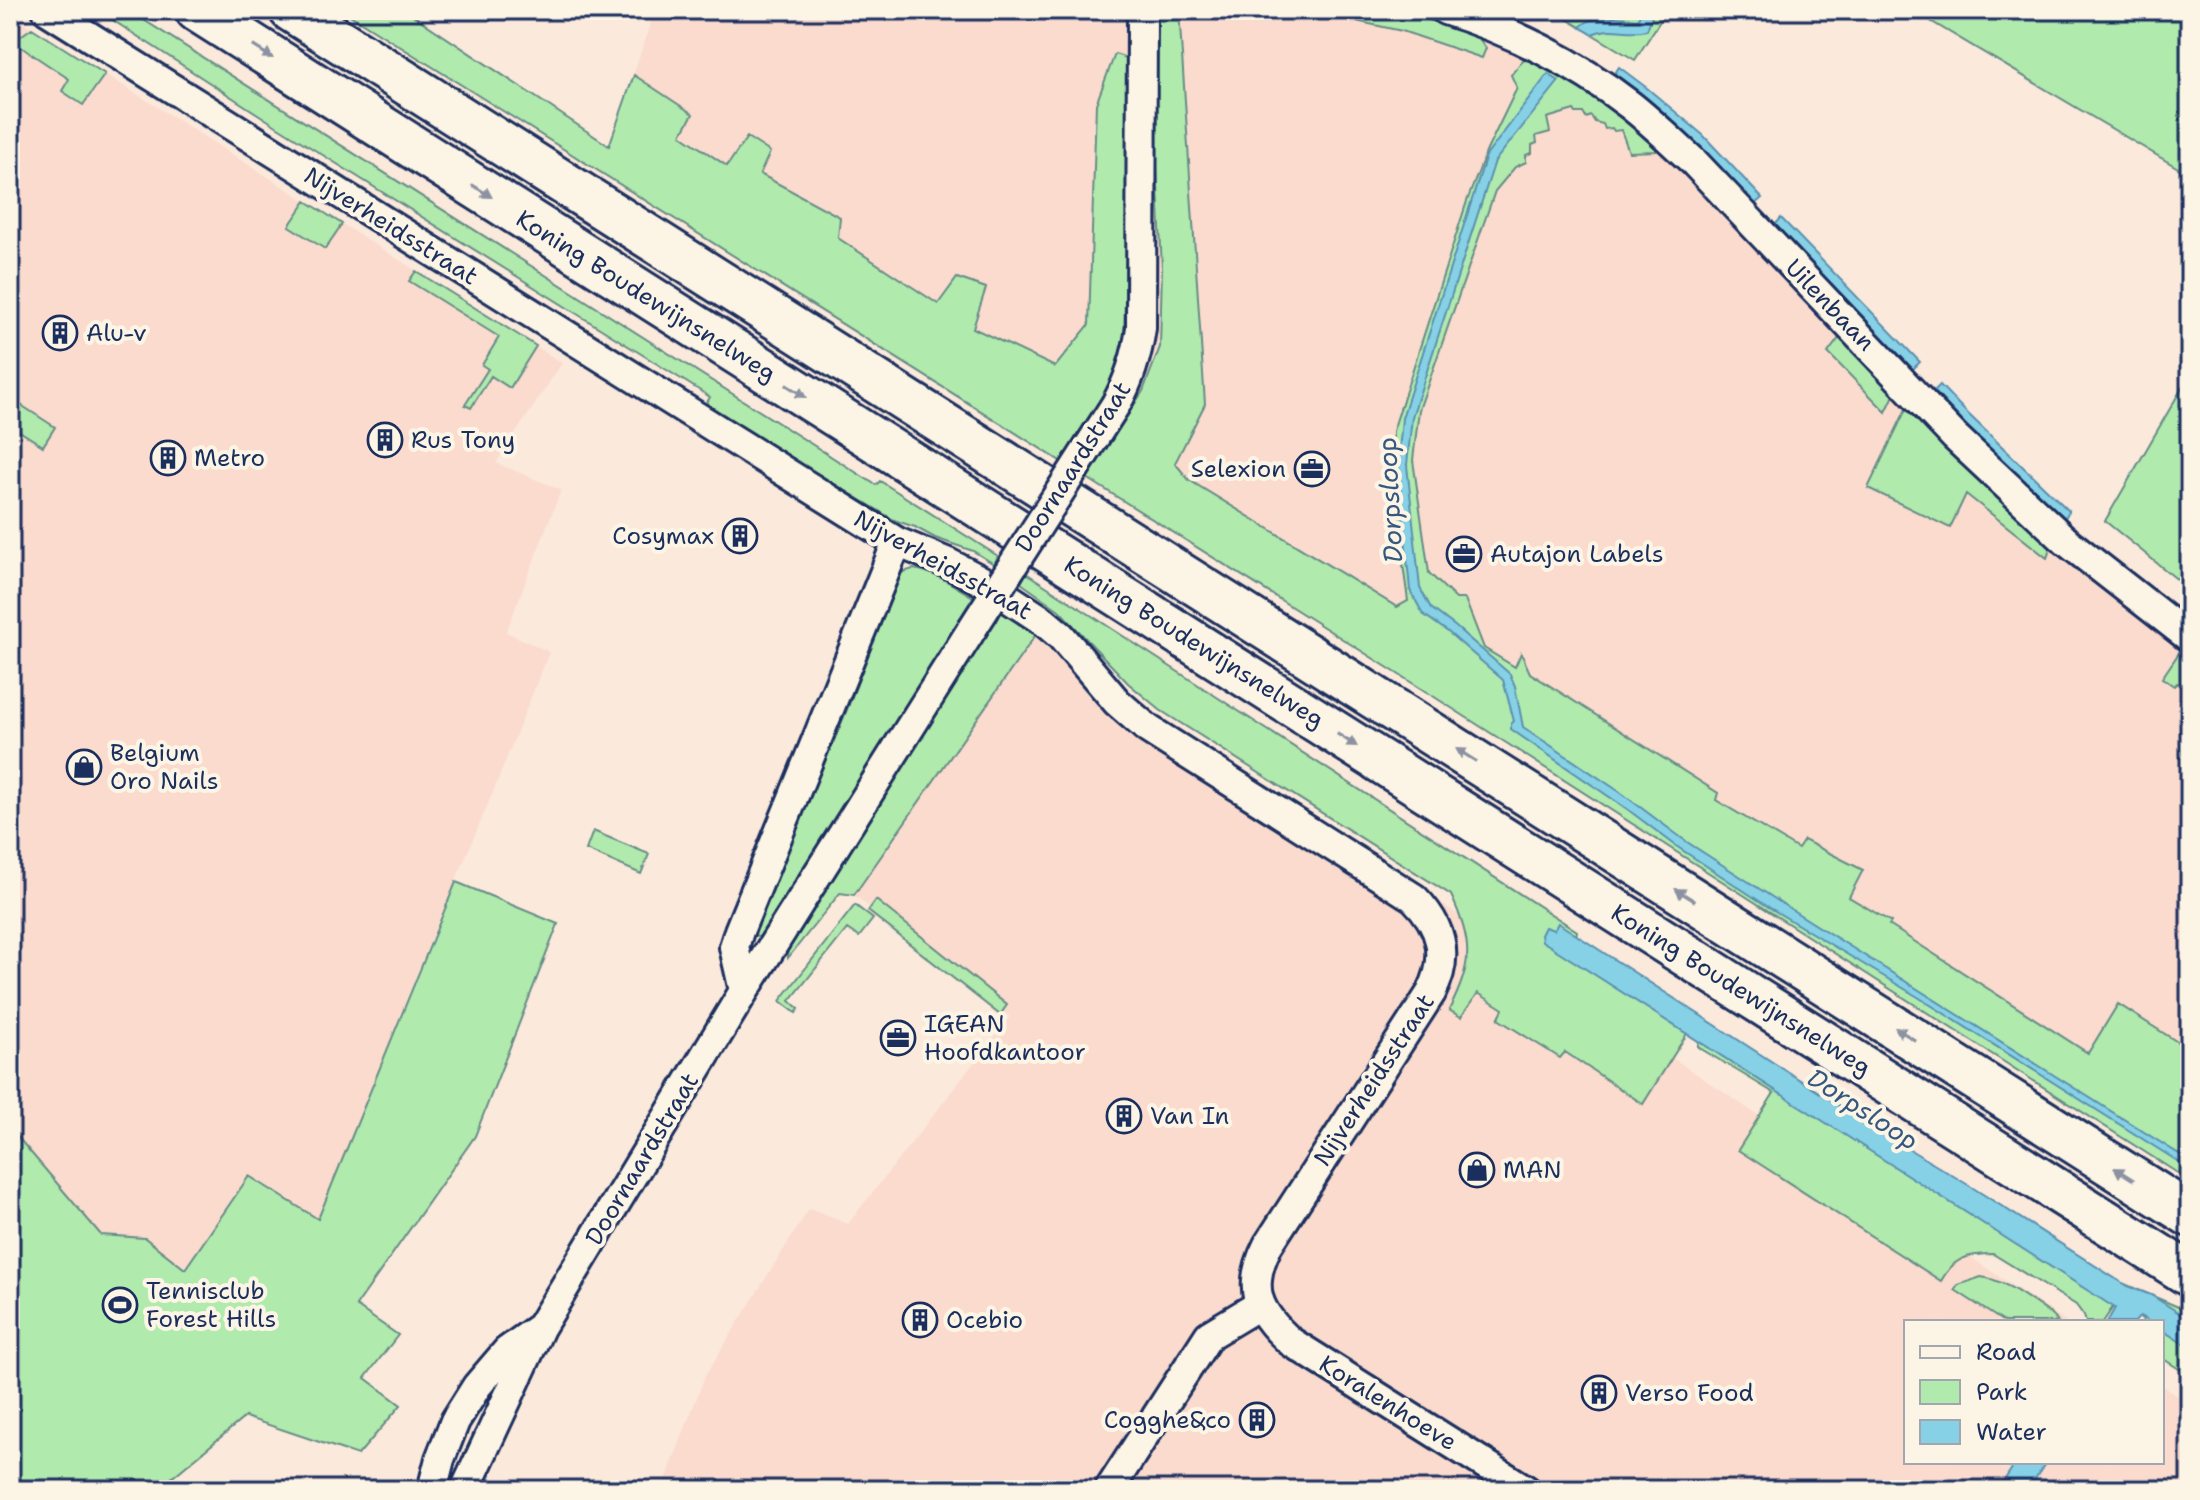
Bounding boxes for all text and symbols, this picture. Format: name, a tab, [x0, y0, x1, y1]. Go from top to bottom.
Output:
one-way arrow	[252, 44, 274, 58]
street label: Nijverheidsstraat	[298, 160, 484, 292]
one-way arrow	[471, 184, 493, 198]
street label: Koning Boudewijnsnelweg	[510, 203, 782, 389]
street label: Uilenbaan	[1778, 252, 1882, 358]
building icon: Alu-v	[41, 314, 79, 352]
place label: Alu-v	[86, 317, 147, 349]
street label: Doornaardstraat	[1008, 376, 1138, 558]
one-way arrow	[786, 383, 807, 398]
building icon: Rus Tony	[366, 421, 404, 459]
place label: Rus Tony	[411, 424, 515, 456]
water label: Dorpsloop	[1369, 436, 1410, 564]
building icon: Metro	[149, 439, 187, 477]
place label: Metro	[194, 442, 265, 474]
office icon: Selexion	[1293, 450, 1331, 488]
place label: Selexion	[1191, 453, 1286, 485]
street label: Nijverheidsstraat	[848, 503, 1038, 627]
building icon: Cosymax	[721, 517, 759, 555]
place label: Cosymax	[612, 520, 714, 552]
office icon: Autajon Labels	[1445, 535, 1483, 573]
place label: Autajon Labels	[1490, 538, 1664, 570]
street label: Koning Boudewijnsnelweg	[1058, 549, 1330, 735]
one-way arrow	[1336, 732, 1358, 746]
place label: Belgium Oro Nails	[110, 737, 219, 797]
shop icon: Belgium Oro Nails	[65, 748, 103, 786]
one-way arrow	[1455, 749, 1477, 763]
one-way arrow	[1674, 888, 1696, 902]
street label: Koning Boudewijnsnelweg	[1605, 897, 1877, 1083]
street label: Nijverheidsstraat	[1306, 988, 1442, 1172]
place label: IGEAN Hoofdkantoor	[924, 1008, 1086, 1068]
office icon: IGEAN Hoofdkantoor	[879, 1019, 917, 1057]
one-way arrow	[1894, 1027, 1915, 1042]
water label: Dorpsloop	[1801, 1060, 1926, 1158]
street label: Doornaardstraat	[578, 1067, 706, 1251]
building icon: Van In	[1105, 1097, 1143, 1135]
place label: Van In	[1150, 1100, 1229, 1132]
shop icon: MAN	[1458, 1151, 1496, 1189]
place label: MAN	[1503, 1154, 1562, 1186]
one-way arrow	[2113, 1167, 2135, 1181]
place label: Tennisclub Forest Hills	[146, 1275, 276, 1335]
sports icon: Tennisclub Forest Hills	[101, 1286, 139, 1324]
building icon: Ocebio	[901, 1301, 939, 1339]
place label: Ocebio	[946, 1304, 1023, 1336]
legend	[1904, 1320, 2164, 1464]
text: Road	[1976, 1336, 2036, 1368]
street label: Koralenhoeve	[1313, 1348, 1463, 1458]
building icon: Verso Food	[1580, 1374, 1618, 1412]
text: Park	[1976, 1376, 2028, 1408]
place label: Verso Food	[1625, 1377, 1754, 1409]
building icon: Cogghe&co	[1238, 1401, 1276, 1439]
place label: Cogghe&co	[1104, 1404, 1231, 1436]
text: Water	[1976, 1416, 2047, 1448]

